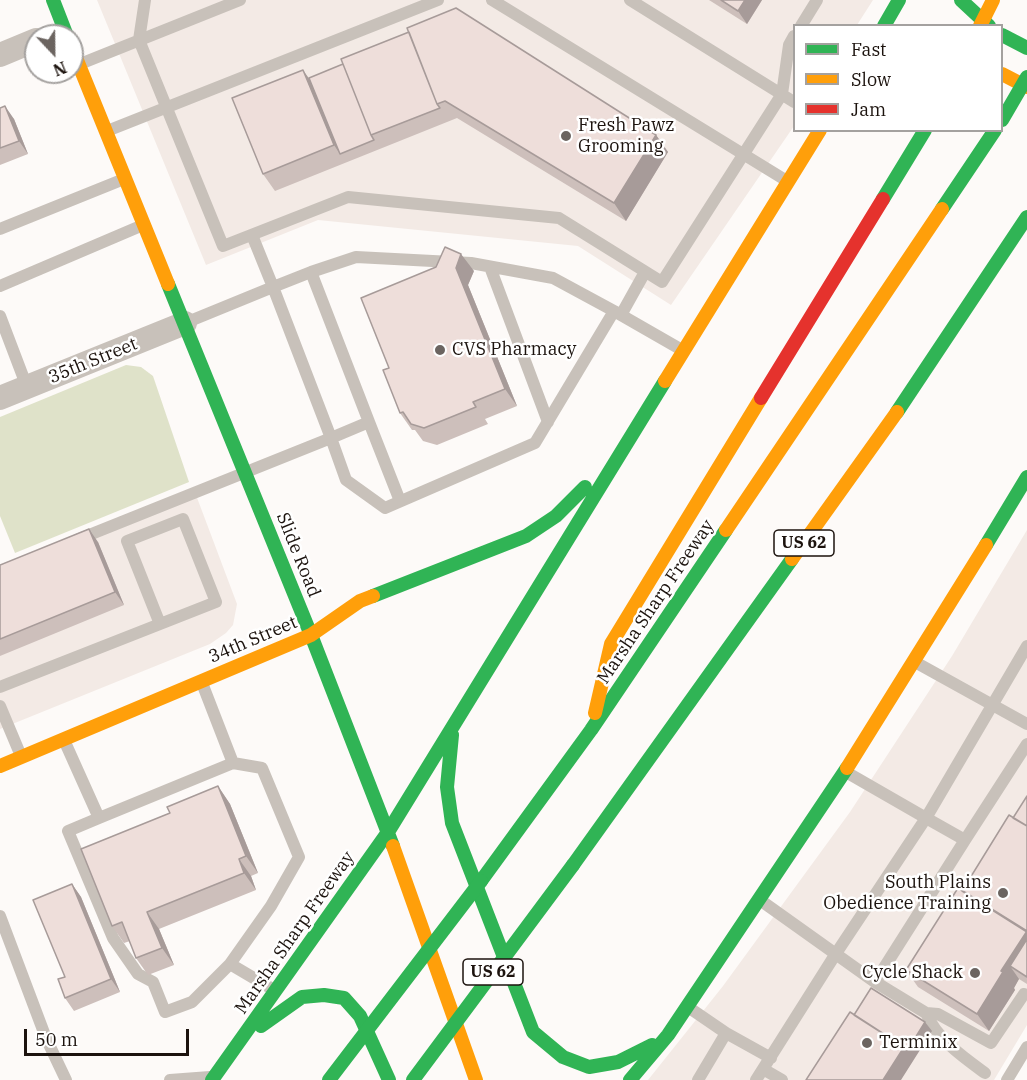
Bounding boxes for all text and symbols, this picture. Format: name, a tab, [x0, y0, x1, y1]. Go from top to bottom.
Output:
north arrow	[24, 24, 84, 84]
legend	[793, 24, 1003, 132]
text: Fast	[851, 38, 886, 61]
text: N	[50, 57, 70, 80]
text: Slow	[851, 68, 891, 91]
text: Jam	[851, 98, 886, 121]
place label: Fresh Pawz Grooming	[578, 115, 674, 158]
marker: Fresh Pawz Grooming	[559, 129, 573, 143]
street label: 35th Street	[45, 333, 141, 389]
place label: CVS Pharmacy	[452, 339, 576, 361]
marker: CVS Pharmacy	[433, 343, 447, 357]
street label: Slide Road	[271, 510, 325, 600]
street label: Marsha Sharp Freeway	[593, 516, 719, 688]
road number: US 62	[774, 530, 834, 556]
street label: 34th Street	[206, 612, 300, 668]
street label: Marsha Sharp Freeway	[231, 848, 359, 1018]
place label: South Plains Obedience Training	[823, 872, 991, 914]
marker: South Plains Obedience Training	[996, 886, 1010, 900]
road number: US 62	[463, 959, 523, 985]
place label: Cycle Shack	[862, 962, 963, 984]
marker: Cycle Shack	[968, 966, 982, 980]
scale bar	[27, 1017, 192, 1055]
text: 50 m	[35, 1028, 78, 1051]
place label: Terminix	[879, 1032, 958, 1054]
marker: Terminix	[860, 1036, 874, 1050]

